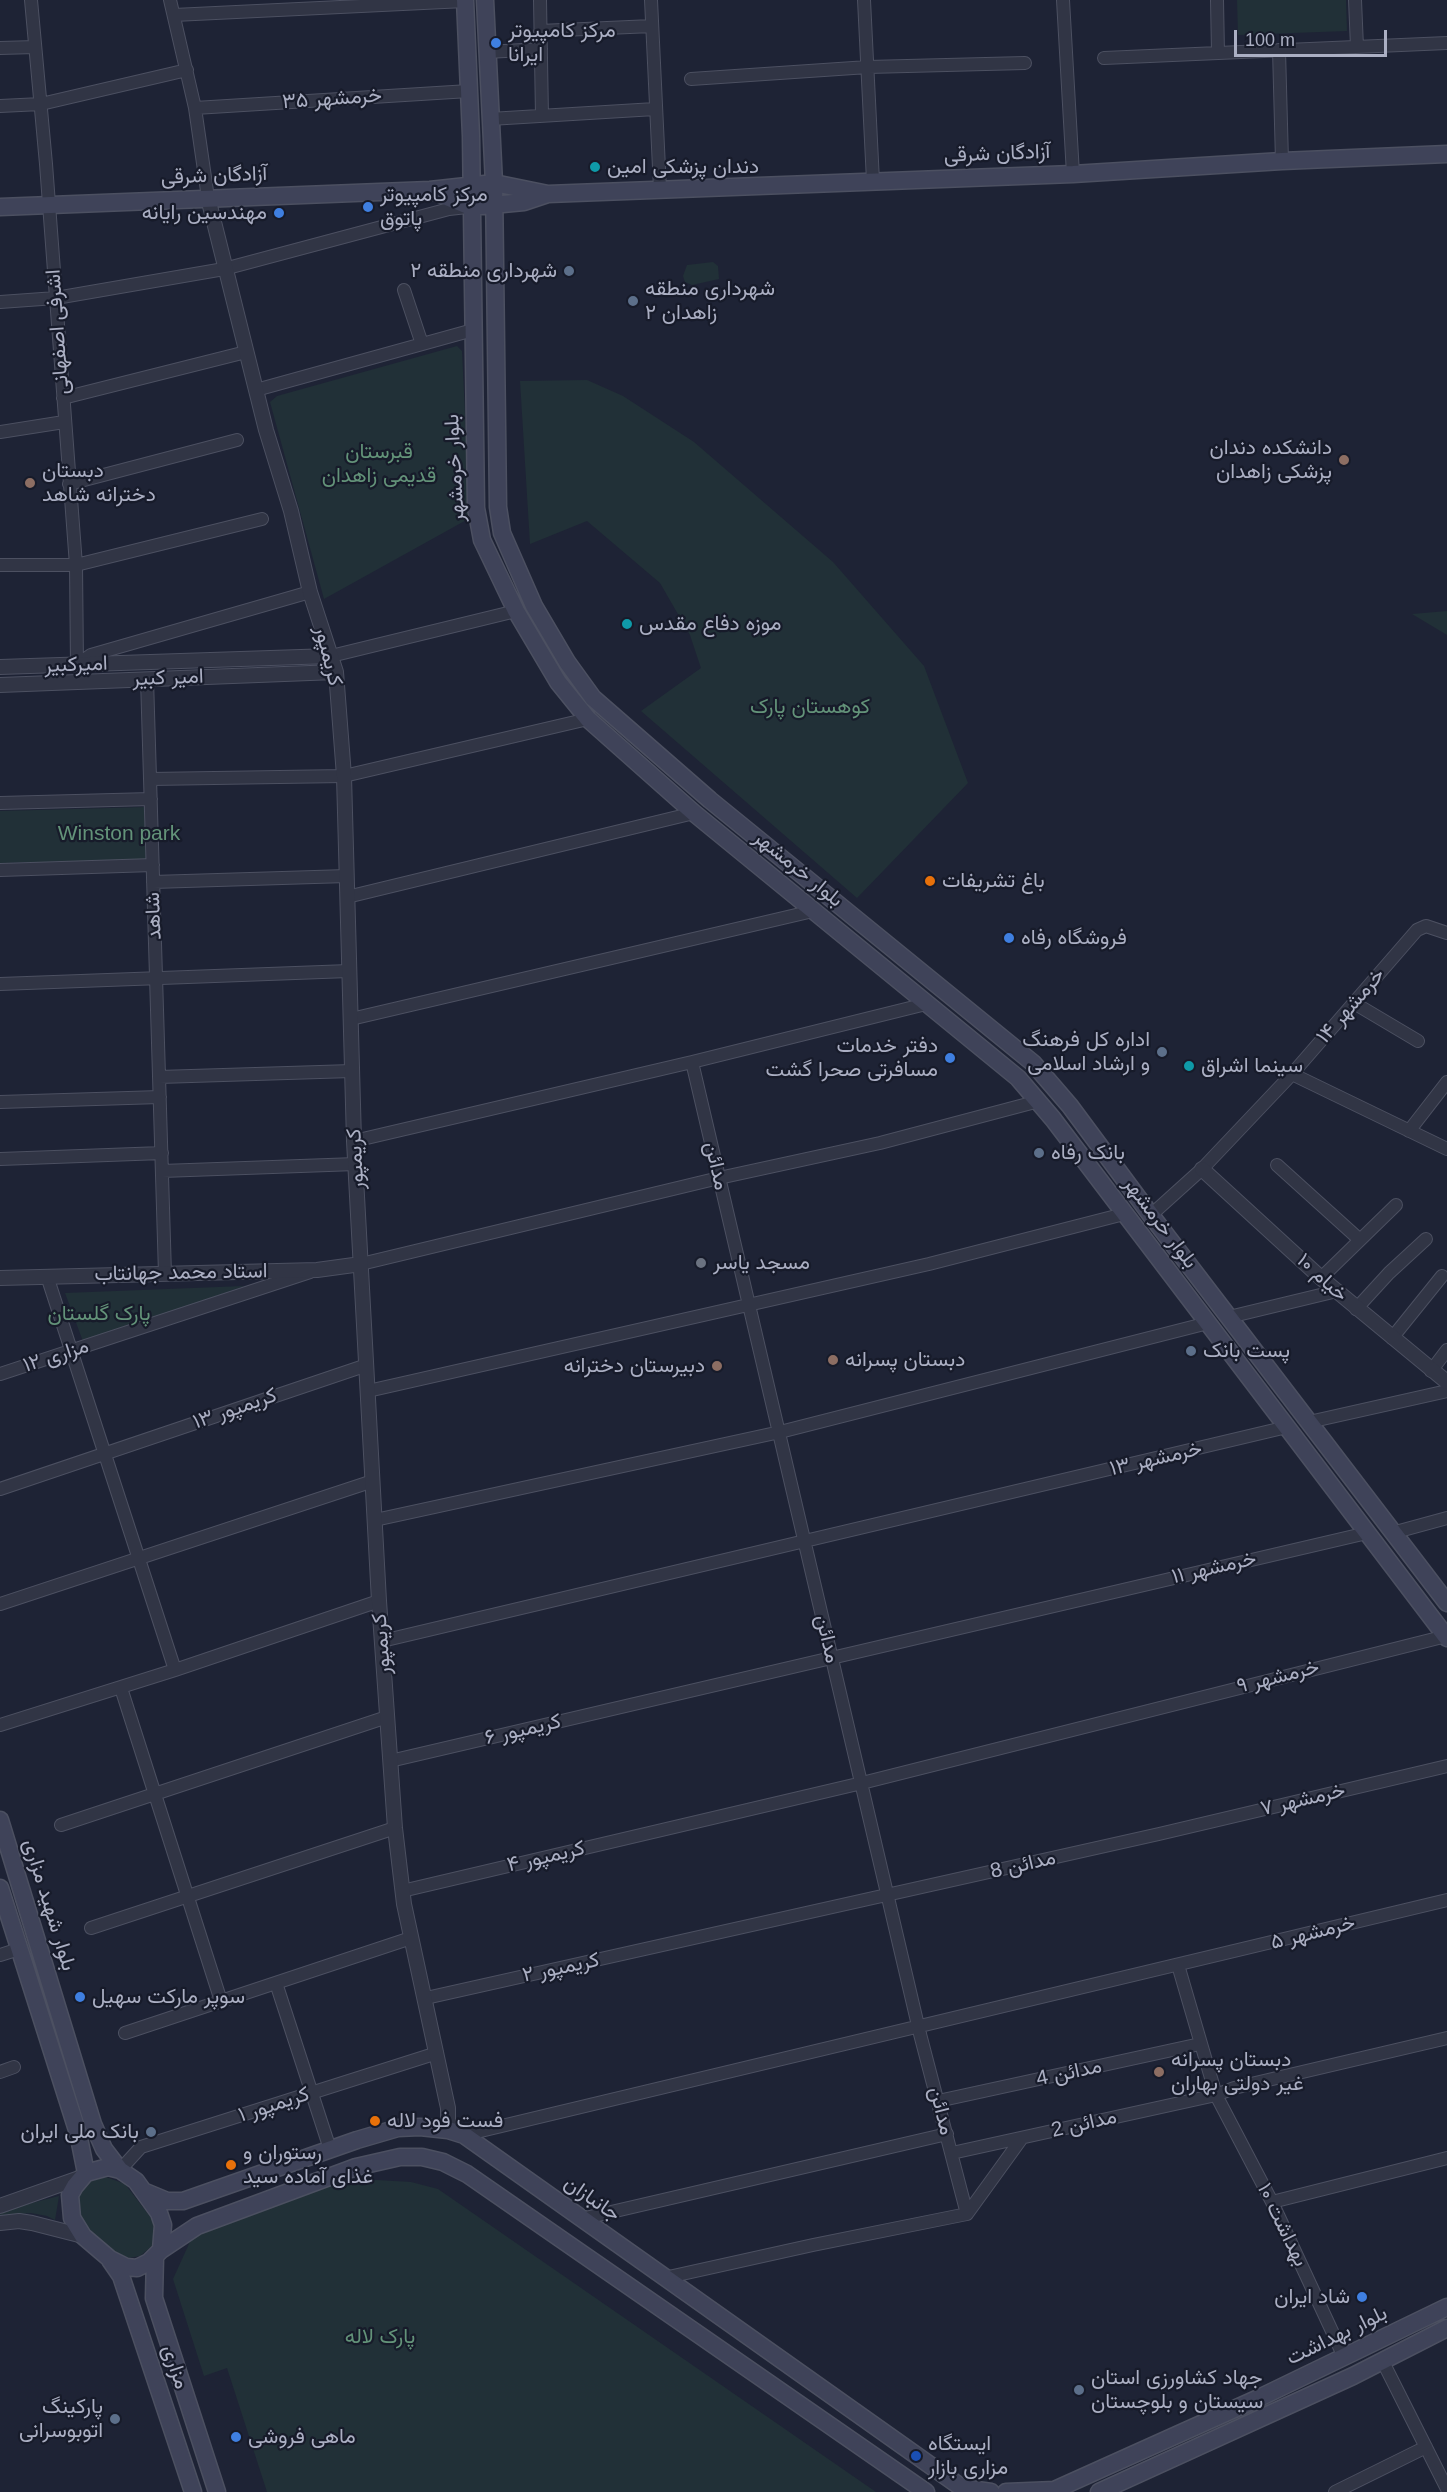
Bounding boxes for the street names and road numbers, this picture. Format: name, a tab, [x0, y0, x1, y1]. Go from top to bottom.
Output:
street label: خرمشهر ۳۵	[281, 83, 383, 115]
street label: آزادگان شرقی	[943, 140, 1051, 168]
street label: آزادگان شرقی	[160, 162, 268, 190]
street label: اشرفی اصفهانی	[41, 268, 75, 396]
street label: بلوار خرمشهر	[440, 413, 470, 523]
street label: کریمپور	[308, 623, 348, 689]
street label: امیرکبیر	[44, 651, 108, 679]
street label: امیر کبیر	[132, 664, 204, 692]
street label: بلوار خرمشهر	[748, 825, 848, 913]
street label: شاهد	[141, 892, 167, 940]
street label: خرمشهر ۱۴	[1311, 963, 1391, 1049]
street label: کریمپور	[342, 1128, 370, 1190]
street label: مدائن	[698, 1139, 734, 1193]
street label: بلوار خرمشهر	[1117, 1172, 1203, 1274]
street label: خیام ۱۰	[1291, 1248, 1353, 1308]
street label: استاد محمد جهانتاب	[94, 1259, 268, 1287]
street label: مزاری ۱۲	[20, 1334, 92, 1378]
street label: کریمپور ۱۳	[190, 1383, 280, 1435]
street label: خرمشهر ۱۳	[1107, 1436, 1205, 1482]
street label: خرمشهر ۱۱	[1169, 1546, 1259, 1590]
street label: مدائن	[809, 1612, 845, 1666]
street label: کریمپور	[367, 1613, 397, 1675]
street label: خرمشهر ۹	[1234, 1655, 1322, 1699]
street label: کریمپور ۶	[482, 1709, 564, 1751]
street label: خرمشهر ۷	[1258, 1778, 1348, 1822]
street label: بلوار شهید مزاری	[17, 1836, 81, 1974]
street label: کریمپور ۴	[505, 1836, 587, 1878]
street label: مدائن 8	[988, 1845, 1058, 1885]
street label: خرمشهر ۵	[1268, 1910, 1358, 1956]
street label: کریمپور ۲	[520, 1948, 602, 1988]
street label: مدائن 4	[1034, 2054, 1104, 2092]
street label: کریمپور ۱	[235, 2082, 313, 2128]
street label: مدائن	[923, 2084, 959, 2138]
street label: مدائن 2	[1049, 2104, 1119, 2144]
street label: جانبازان	[559, 2171, 625, 2227]
street label: بهداشت ۱۰	[1251, 2179, 1313, 2271]
street label: بلوار بهداشت	[1283, 2301, 1391, 2371]
street label: مزاری	[156, 2342, 194, 2392]

